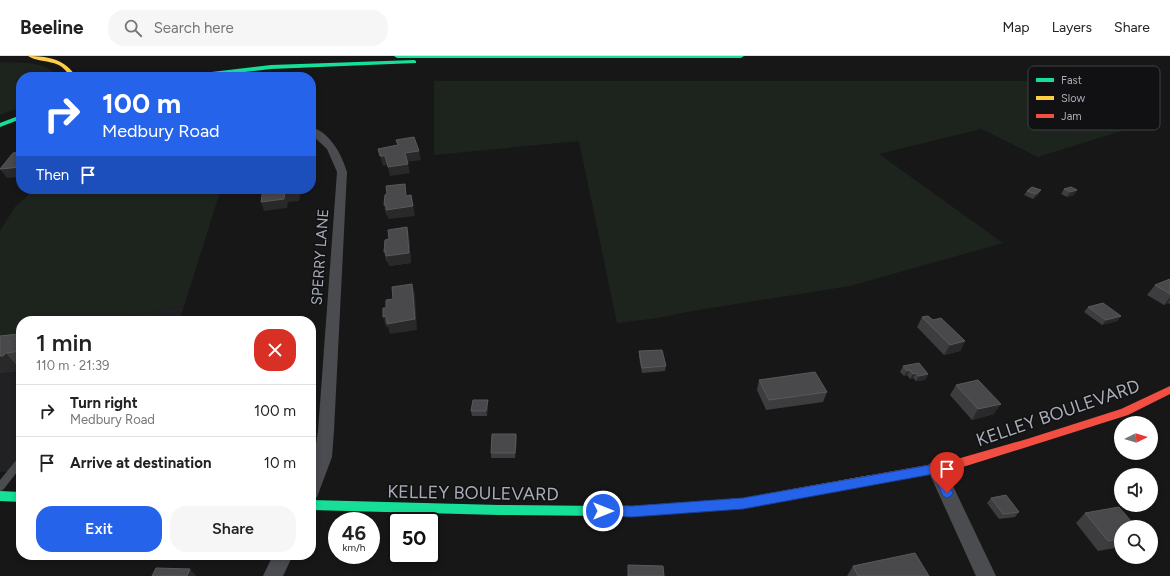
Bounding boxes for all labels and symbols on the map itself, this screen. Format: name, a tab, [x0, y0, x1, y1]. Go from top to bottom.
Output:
legend	[1028, 66, 1160, 130]
text: Fast	[1061, 74, 1082, 87]
text: Slow	[1061, 92, 1085, 105]
text: Jam	[1061, 110, 1082, 123]
street label: SPERRY LANE	[308, 208, 332, 306]
street label: KELLEY BOULEVARD	[973, 375, 1143, 451]
north arrow	[1114, 416, 1158, 460]
pin	[930, 452, 964, 493]
street label: KELLEY BOULEVARD	[387, 481, 559, 505]
position arrow	[582, 490, 624, 532]
speed limit sign: 50	[388, 512, 440, 564]

